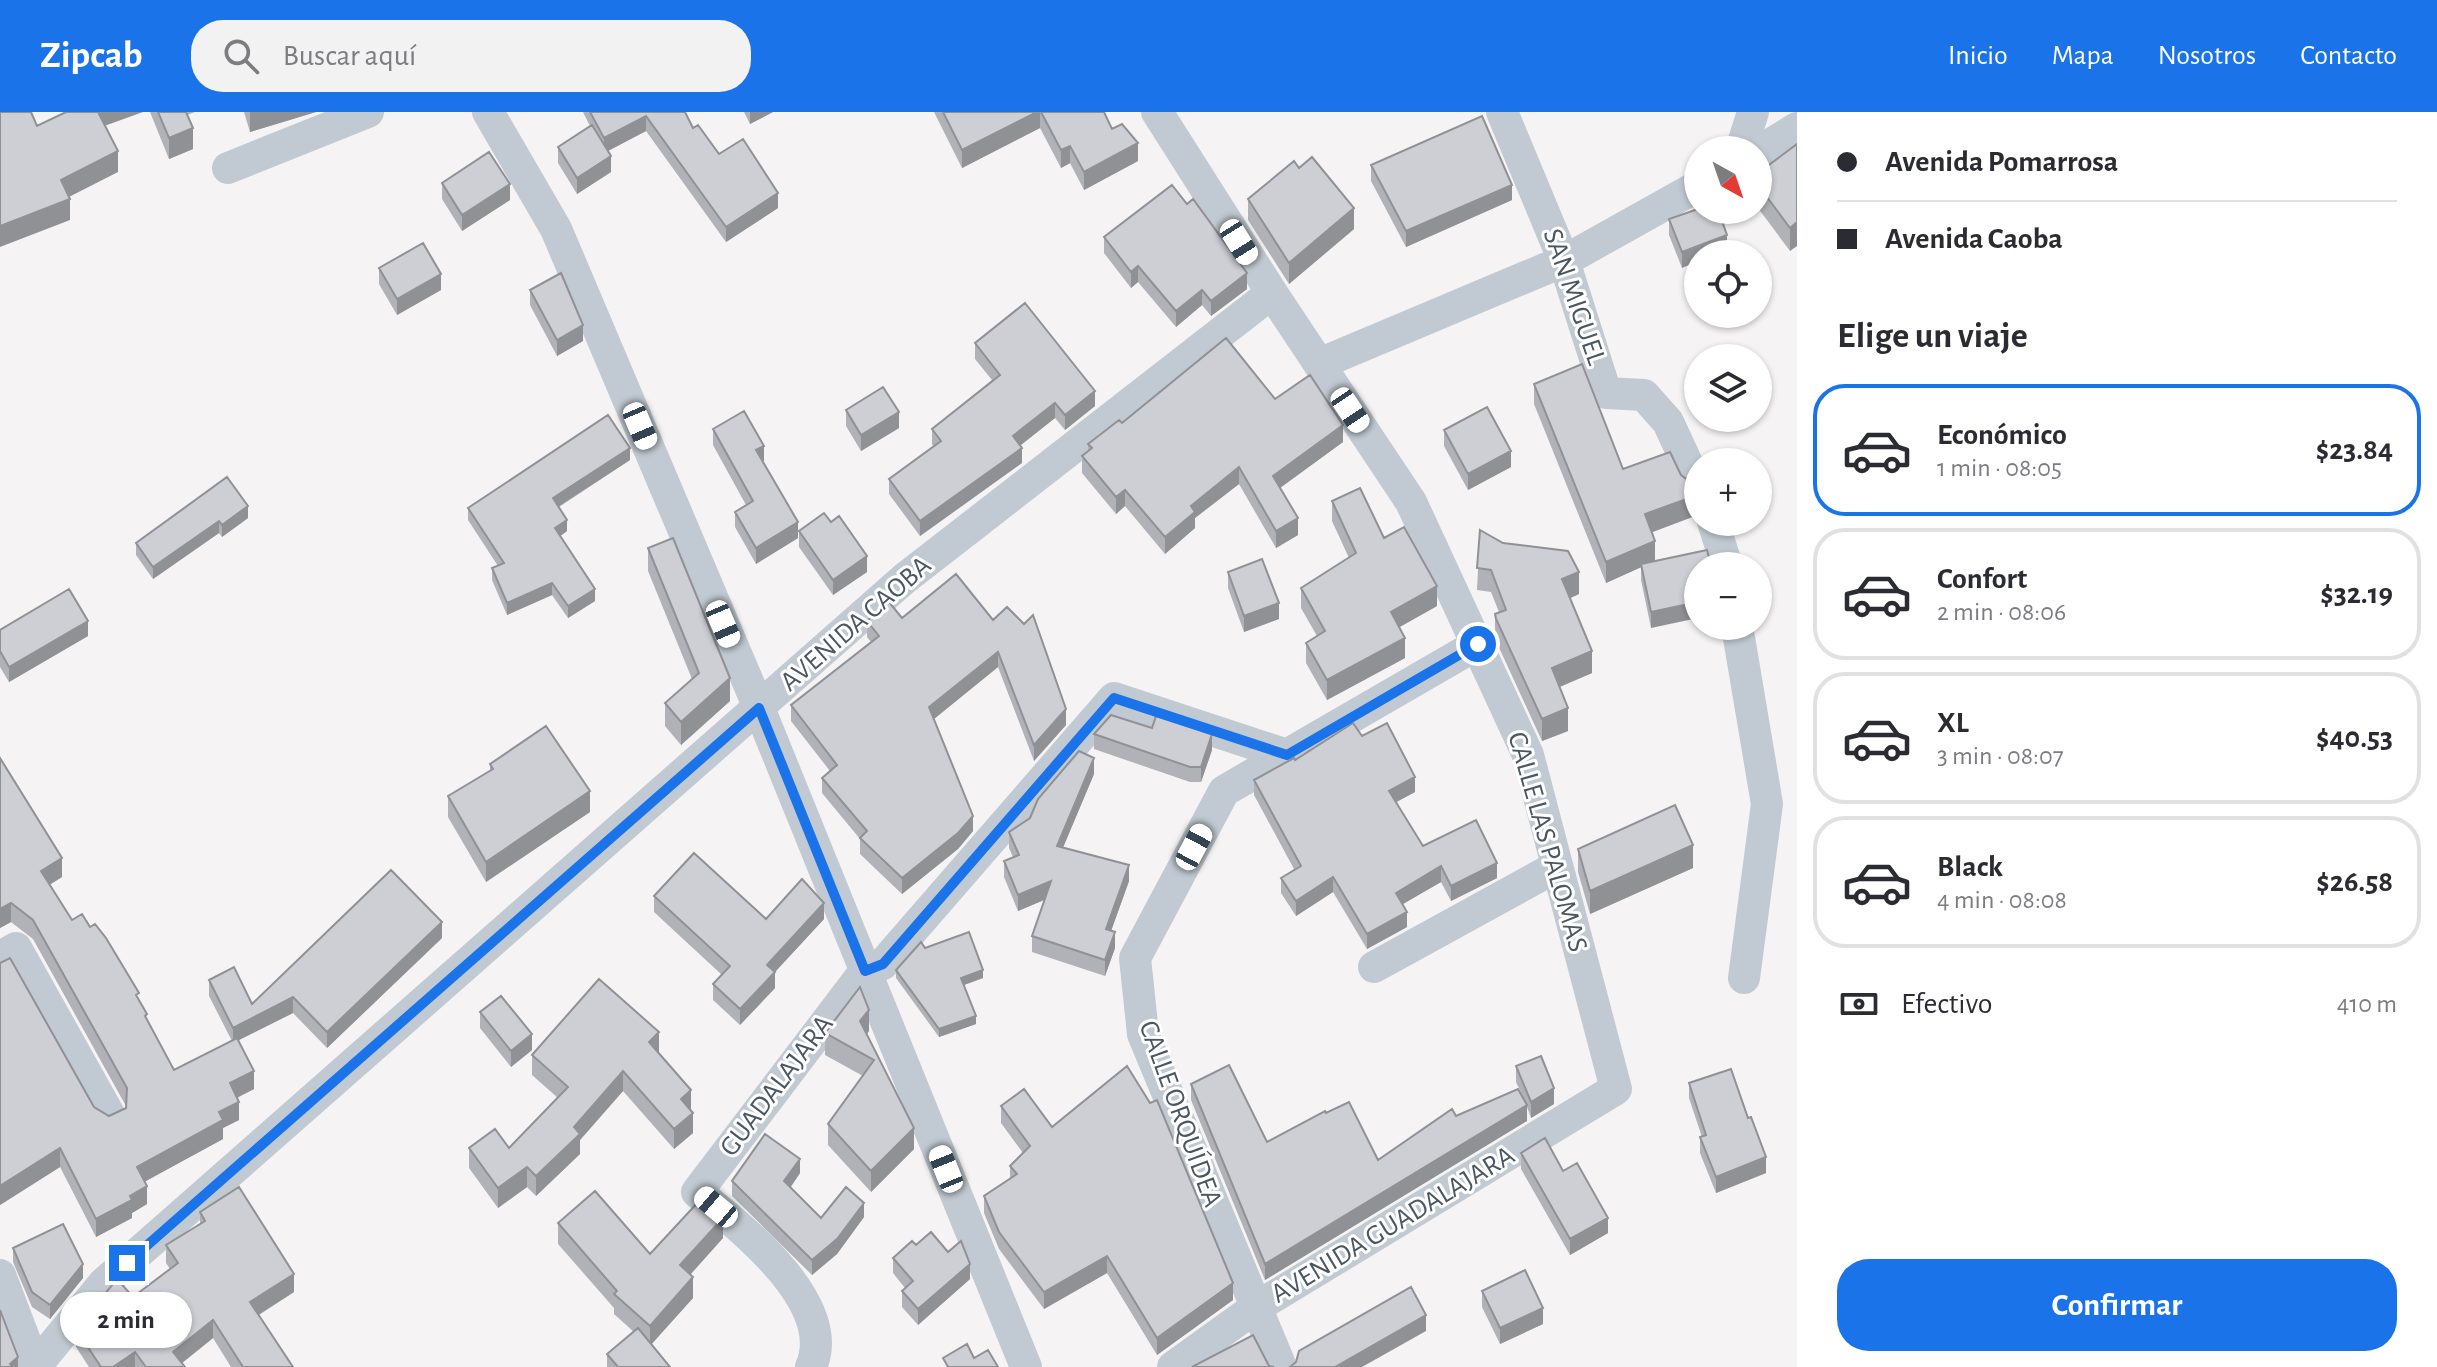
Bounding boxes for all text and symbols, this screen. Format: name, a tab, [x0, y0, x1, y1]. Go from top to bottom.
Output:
search box	[191, 20, 751, 92]
icon: search	[219, 34, 263, 78]
text: Zipcab	[40, 37, 143, 75]
text: Buscar aquí	[283, 41, 416, 71]
text: Inicio	[1948, 42, 2008, 70]
text: Mapa	[2052, 42, 2114, 70]
text: Nosotros	[2158, 42, 2256, 70]
text: Contacto	[2300, 42, 2397, 70]
north arrow	[1684, 136, 1772, 224]
map controls	[1684, 136, 1772, 640]
text: Avenida Pomarrosa	[1885, 147, 2118, 177]
car	[1216, 215, 1262, 269]
text: Avenida Caoba	[1885, 224, 2063, 254]
street label: SAN MIGUEL	[1538, 225, 1610, 369]
button: locate	[1684, 240, 1772, 328]
text: Elige un viaje	[1837, 318, 2028, 354]
button: layers	[1684, 344, 1772, 432]
car	[1327, 383, 1373, 437]
car	[620, 399, 660, 453]
icon: car	[1841, 414, 1913, 486]
text: Económico	[1937, 420, 2067, 450]
text: $23.84	[2316, 435, 2393, 465]
button: +	[1684, 448, 1772, 536]
text: 1 min · 08:05	[1937, 455, 2062, 481]
street label: AVENIDA CAOBA	[775, 551, 937, 697]
button: −	[1684, 552, 1772, 640]
icon: car	[1841, 558, 1913, 630]
text: Confort	[1937, 564, 2027, 594]
text: $32.19	[2320, 579, 2393, 609]
car	[703, 597, 743, 651]
text: 2 min · 08:06	[1937, 599, 2066, 625]
route start	[1460, 626, 1496, 662]
icon: car	[1841, 702, 1913, 774]
text: XL	[1937, 708, 1969, 738]
text: $40.53	[2316, 723, 2393, 753]
street label: CALLE LAS PALOMAS	[1502, 729, 1592, 955]
text: 3 min · 08:07	[1937, 743, 2064, 769]
car	[1172, 820, 1216, 874]
icon: car	[1841, 846, 1913, 918]
text: Black	[1937, 852, 2003, 882]
text: $26.58	[2316, 867, 2393, 897]
text: 4 min · 08:08	[1937, 887, 2067, 913]
icon: cash	[1837, 982, 1881, 1026]
text: Efectivo	[1901, 989, 1993, 1019]
text: 410 m	[2337, 991, 2397, 1017]
street label: GUADALAJARA	[715, 1010, 839, 1162]
street label: CALLE ORQUÍDEA	[1133, 1016, 1229, 1211]
street label: AVENIDA GUADALAJARA	[1267, 1141, 1519, 1309]
car	[926, 1142, 966, 1196]
car	[690, 1182, 742, 1232]
route end	[109, 1245, 145, 1281]
button: Confirmar	[1837, 1259, 2397, 1351]
callout: 2 min	[61, 1291, 193, 1347]
text: 2 min	[97, 1307, 155, 1333]

